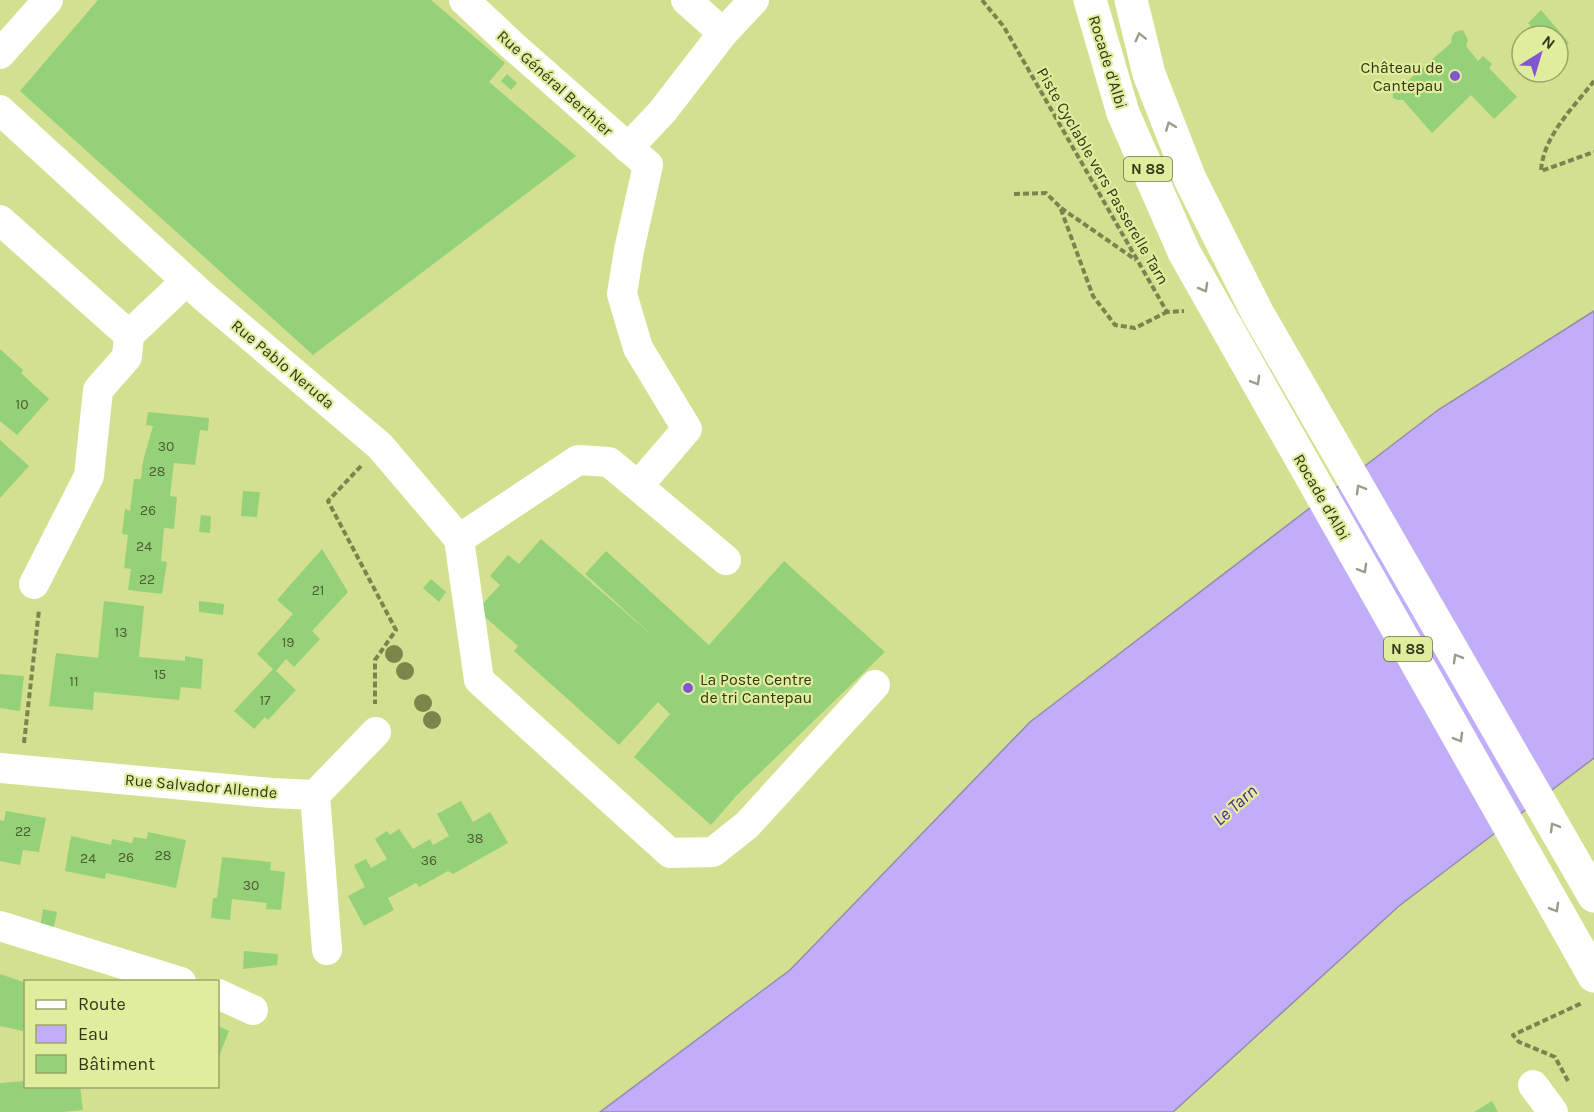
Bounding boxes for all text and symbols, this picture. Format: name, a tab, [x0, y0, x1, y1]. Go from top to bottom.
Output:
street label: Rocade d'Albi	[1085, 13, 1131, 111]
north arrow	[1510, 24, 1570, 84]
street label: Rue Général Berthier	[493, 26, 617, 140]
text: N	[1538, 31, 1559, 53]
one-way arrow	[1134, 32, 1147, 42]
place label: Château de Cantepau	[1361, 58, 1443, 95]
street label: Piste Cyclable vers Passerelle Tarn	[1033, 64, 1173, 288]
marker: Château de Cantepau	[1448, 69, 1462, 83]
one-way arrow	[1165, 122, 1177, 133]
road number: N 88	[1124, 157, 1172, 181]
one-way arrow	[1197, 282, 1208, 292]
street label: Rue Pablo Neruda	[228, 315, 338, 413]
one-way arrow	[1249, 375, 1260, 385]
house number: 10	[16, 396, 28, 413]
house number: 30	[158, 438, 174, 455]
street label: Rocade d'Albi	[1290, 450, 1354, 544]
house number: 28	[149, 463, 165, 480]
one-way arrow	[1355, 485, 1367, 495]
house number: 26	[140, 502, 156, 519]
house number: 24	[136, 538, 152, 555]
one-way arrow	[1355, 562, 1367, 573]
house number: 22	[139, 571, 155, 588]
house number: 21	[312, 582, 324, 599]
house number: 13	[115, 624, 127, 641]
house number: 19	[282, 634, 294, 651]
road number: N 88	[1384, 637, 1432, 661]
one-way arrow	[1453, 654, 1464, 664]
house number: 15	[154, 666, 166, 683]
place label: La Poste Centre de tri Cantepau	[700, 670, 812, 707]
house number: 11	[69, 673, 79, 690]
marker: La Poste Centre de tri Cantepau	[681, 681, 695, 695]
house number: 17	[259, 692, 271, 709]
one-way arrow	[1452, 732, 1463, 742]
street label: Rue Salvador Allende	[124, 770, 278, 802]
water label: Le Tarn	[1208, 780, 1262, 830]
house number: 22	[15, 823, 31, 840]
one-way arrow	[1550, 823, 1562, 833]
house number: 38	[467, 830, 483, 847]
house number: 28	[155, 847, 171, 864]
house number: 26	[118, 849, 134, 866]
house number: 24	[80, 850, 96, 867]
house number: 36	[421, 852, 437, 869]
house number: 30	[243, 877, 259, 894]
one-way arrow	[1548, 901, 1559, 912]
legend	[24, 980, 219, 1088]
text: Route	[78, 993, 126, 1015]
text: Eau	[78, 1023, 109, 1045]
text: Bâtiment	[78, 1053, 155, 1075]

